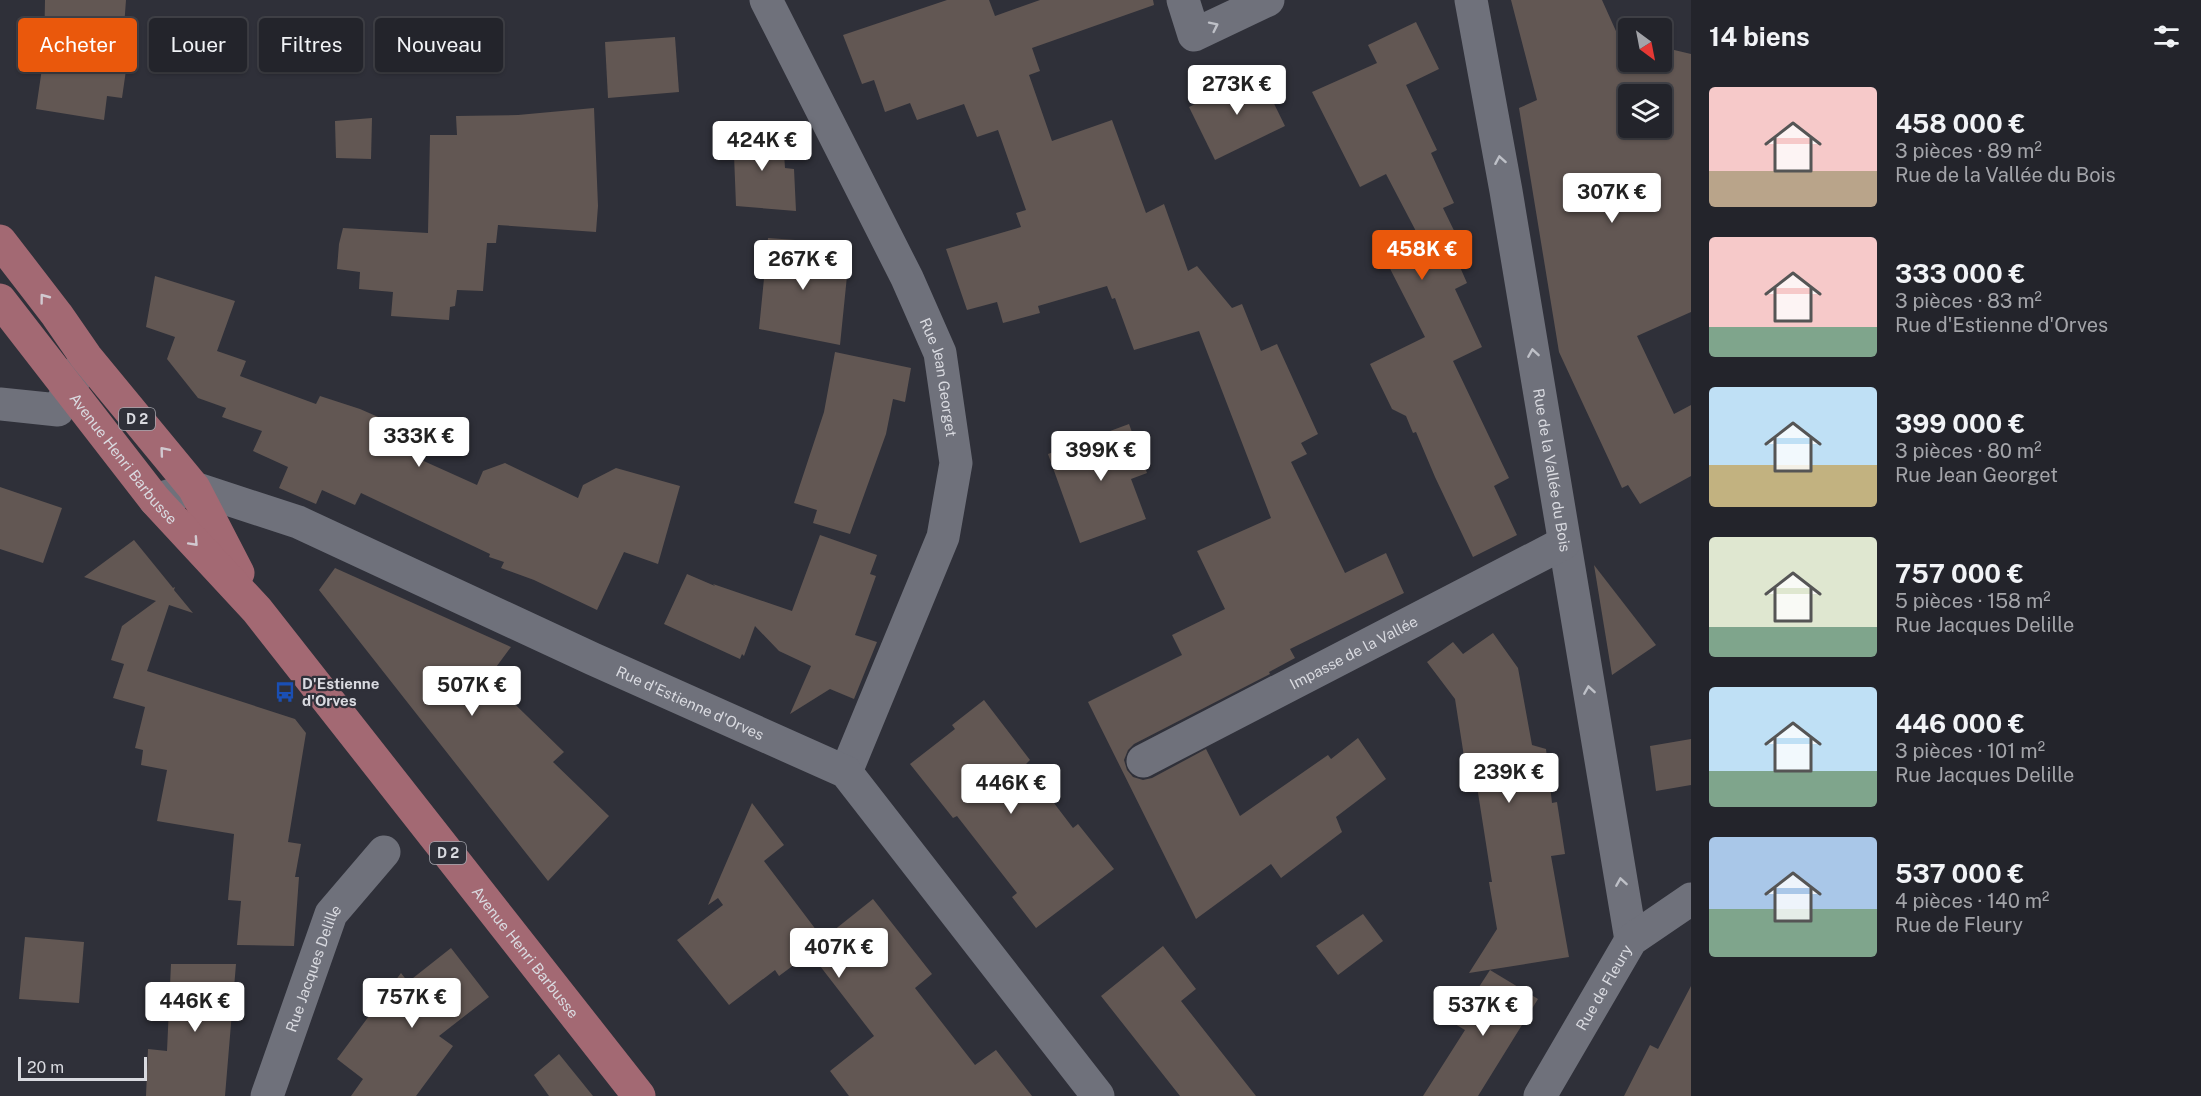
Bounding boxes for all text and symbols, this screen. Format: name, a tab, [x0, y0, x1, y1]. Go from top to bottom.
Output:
chip: Acheter	[18, 18, 137, 72]
chip: Louer	[149, 18, 247, 72]
chip: Filtres	[259, 18, 363, 72]
chip: Nouveau	[375, 18, 503, 72]
north arrow	[1618, 18, 1672, 72]
map controls	[1618, 18, 1672, 138]
icon: filters	[2150, 20, 2183, 53]
text: 14 biens	[1709, 21, 1810, 52]
one-way arrow	[1207, 22, 1218, 34]
pin: 273K €	[1188, 65, 1286, 116]
text: 273K €	[1202, 72, 1272, 96]
button: layers	[1618, 84, 1672, 138]
text: 458 000 €	[1895, 108, 2026, 139]
icon: home	[1757, 111, 1829, 183]
pin: 424K €	[713, 121, 811, 172]
text: 424K €	[727, 128, 797, 152]
text: 3 pièces · 89 m²	[1895, 139, 2042, 163]
one-way arrow	[1494, 156, 1507, 166]
text: Rue de la Vallée du Bois	[1895, 163, 2116, 187]
pin: 307K €	[1563, 173, 1661, 224]
text: 307K €	[1577, 180, 1647, 204]
pin: 458K €	[1373, 230, 1471, 281]
text: 458K €	[1386, 237, 1458, 261]
pin: 267K €	[754, 240, 852, 291]
text: 267K €	[768, 247, 838, 271]
text: 333 000 €	[1895, 258, 2025, 289]
icon: home	[1757, 261, 1829, 333]
text: 3 pièces · 83 m²	[1895, 289, 2042, 313]
one-way arrow	[40, 293, 51, 304]
text: Rue d'Estienne d'Orves	[1895, 313, 2108, 337]
street label: Rue Jean Georget	[917, 315, 961, 438]
one-way arrow	[1527, 348, 1539, 357]
street label: Rue de la Vallée du Bois	[1531, 387, 1575, 553]
street label: Avenue Henri Barbusse	[67, 389, 181, 527]
road number: D 2	[119, 408, 155, 430]
text: 399 000 €	[1895, 408, 2025, 439]
icon: home	[1757, 411, 1829, 483]
pin: 333K €	[370, 417, 468, 468]
text: 333K €	[383, 424, 455, 448]
pin: 399K €	[1052, 431, 1150, 482]
text: 399K €	[1065, 438, 1137, 462]
text: 3 pièces · 80 m²	[1895, 439, 2042, 463]
one-way arrow	[160, 447, 171, 458]
text: Rue Jean Georget	[1895, 463, 2058, 487]
one-way arrow	[187, 535, 198, 546]
text: 757 000 €	[1895, 558, 2024, 589]
icon: home	[1757, 561, 1829, 633]
text: 5 pièces · 158 m²	[1895, 589, 2051, 613]
street label: Impasse de la Vallée	[1287, 612, 1420, 692]
text: Rue Jacques Delille	[1895, 613, 2074, 637]
street label: Rue d'Estienne d'Orves	[614, 662, 767, 743]
pin: 507K €	[423, 666, 521, 717]
text: 507K €	[437, 673, 507, 697]
place label: D'Estienne d'Orves	[302, 675, 379, 709]
bus stop icon: D'Estienne d'Orves	[273, 680, 297, 704]
one-way arrow	[1583, 685, 1596, 695]
text: 446 000 €	[1895, 708, 2025, 739]
icon: home	[1757, 711, 1829, 783]
text: 3 pièces · 101 m²	[1895, 739, 2045, 763]
pin: 239K €	[1460, 753, 1558, 804]
text: 239K €	[1474, 760, 1545, 784]
text: Rue Jacques Delille	[1895, 763, 2074, 787]
pin: 446K €	[962, 764, 1060, 815]
text: 446K €	[975, 771, 1047, 795]
road number: D 2	[430, 842, 466, 864]
text: 537 000 €	[1895, 858, 2024, 889]
icon: home	[1757, 861, 1829, 933]
one-way arrow	[1615, 878, 1628, 888]
street label: Avenue Henri Barbusse	[469, 883, 583, 1021]
text: 4 pièces · 140 m²	[1895, 889, 2049, 913]
street label: Rue Jacques Delille	[282, 901, 344, 1034]
text: Rue de Fleury	[1895, 913, 2023, 937]
pin: 407K €	[790, 928, 888, 979]
text: 407K €	[804, 935, 874, 959]
street label: Rue de Fleury	[1572, 941, 1635, 1033]
pin: 757K €	[363, 978, 461, 1029]
pin: 446K €	[146, 982, 244, 1033]
text: 757K €	[377, 985, 447, 1009]
pin: 537K €	[1434, 986, 1532, 1037]
text: 446K €	[159, 989, 231, 1013]
text: 537K €	[1448, 993, 1518, 1017]
scale bar	[18, 1054, 147, 1082]
text: 20 m	[27, 1058, 64, 1077]

